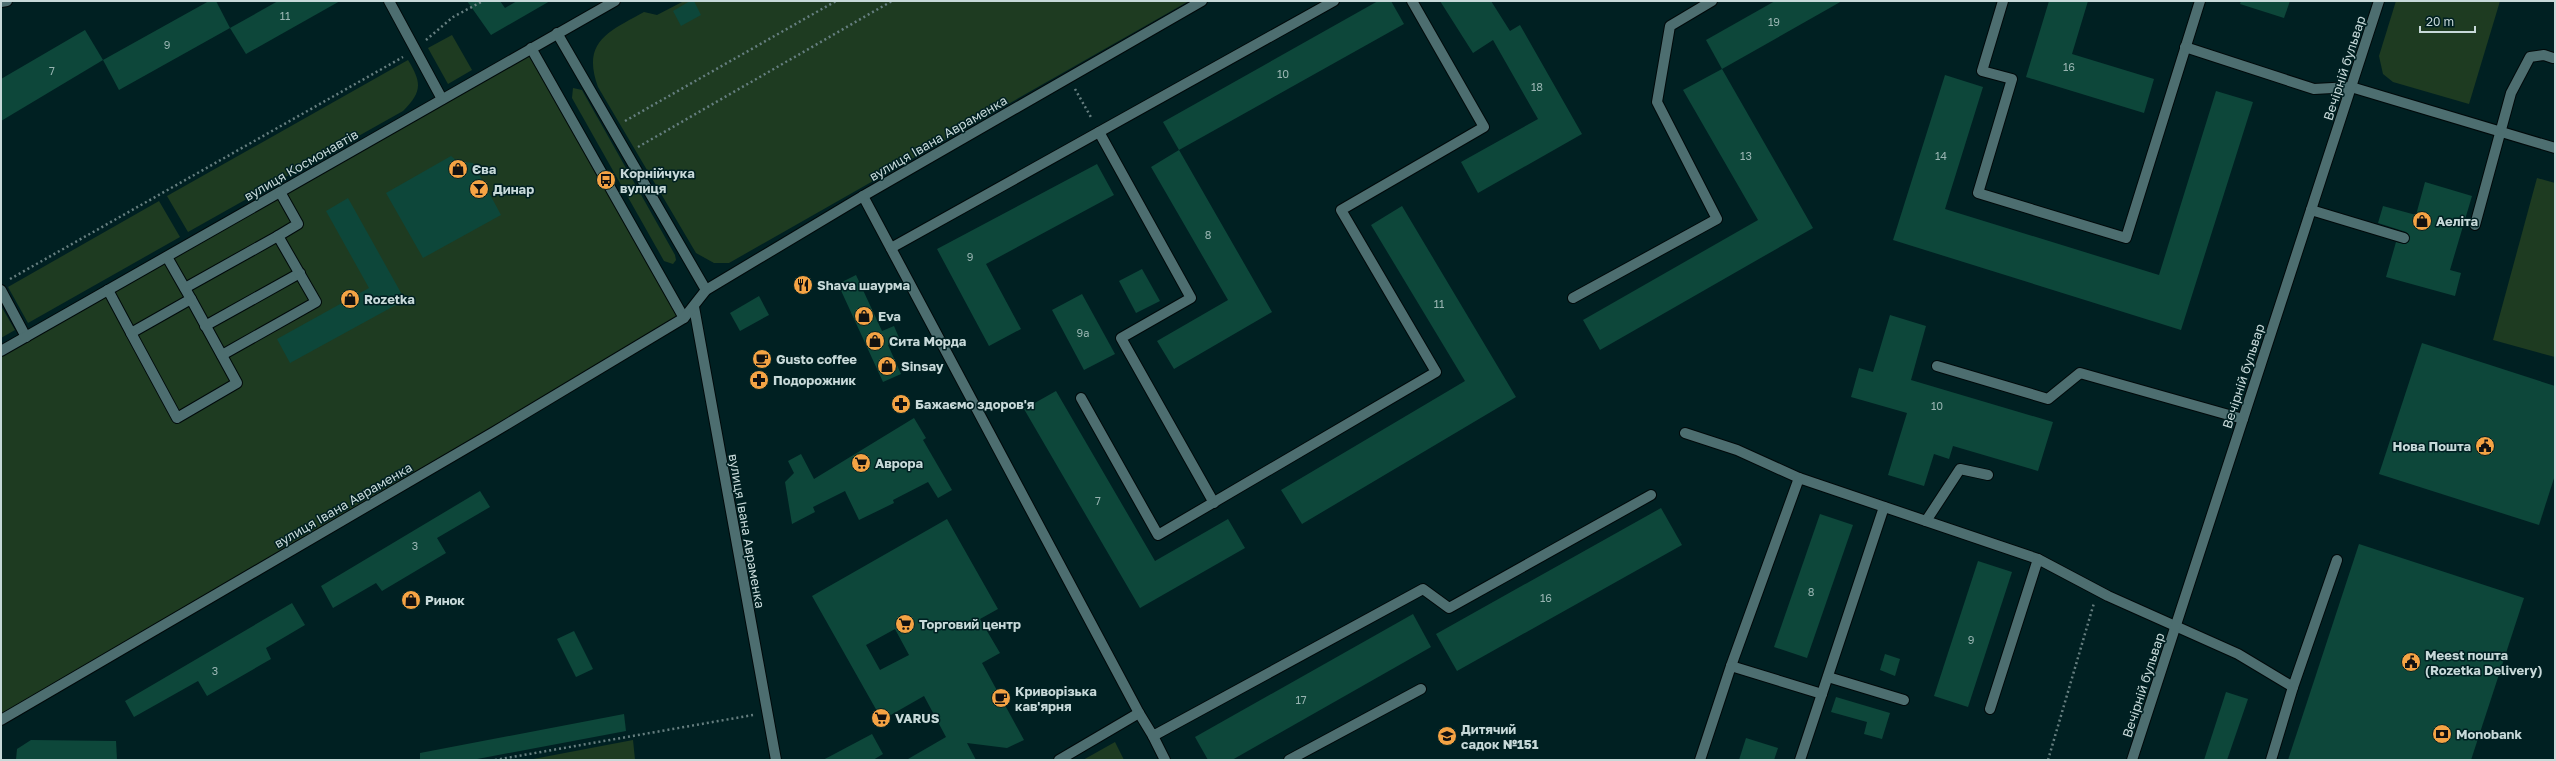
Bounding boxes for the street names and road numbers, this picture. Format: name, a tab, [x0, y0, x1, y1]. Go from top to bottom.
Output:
street label: Вечірній бульвар	[2320, 14, 2368, 122]
street label: вулиця Івана Авраменка	[866, 92, 1010, 184]
street label: вулиця Космонавтів	[241, 126, 361, 204]
street label: Вечірній бульвар	[2219, 322, 2267, 430]
street label: вулиця Івана Авраменка	[726, 452, 768, 610]
street label: вулиця Івана Авраменка	[271, 459, 415, 551]
street label: Вечірній бульвар	[2119, 631, 2167, 739]

